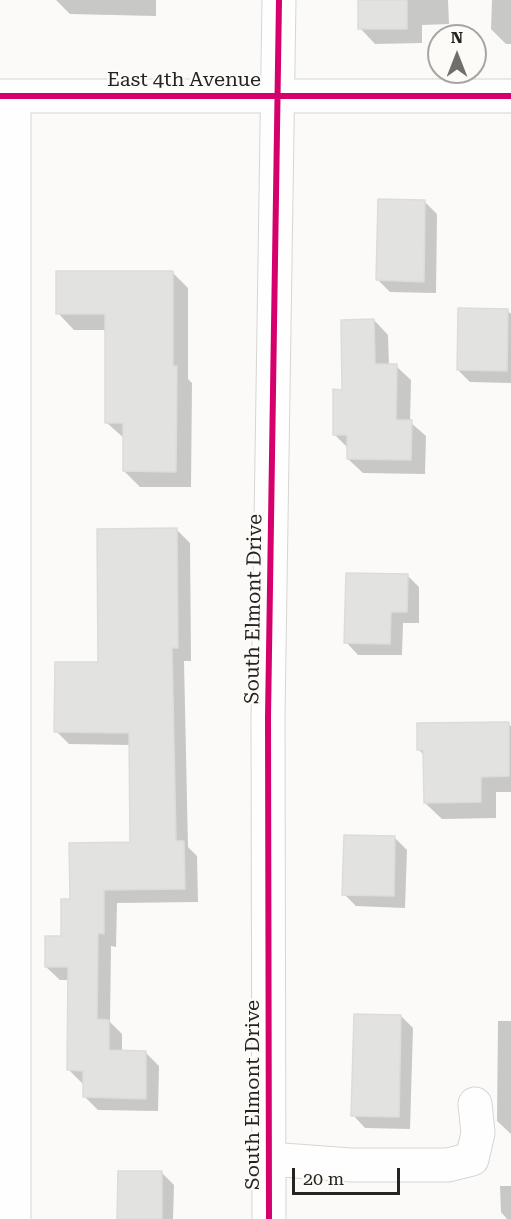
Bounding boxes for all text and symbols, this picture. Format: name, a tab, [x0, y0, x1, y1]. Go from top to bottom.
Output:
north arrow	[427, 24, 487, 84]
text: N	[451, 28, 463, 47]
street label: East 4th Avenue	[107, 68, 261, 92]
street label: South Elmont Drive	[240, 514, 268, 704]
street label: South Elmont Drive	[241, 1000, 265, 1190]
scale bar	[295, 1156, 403, 1194]
text: 20 m	[303, 1168, 344, 1189]

